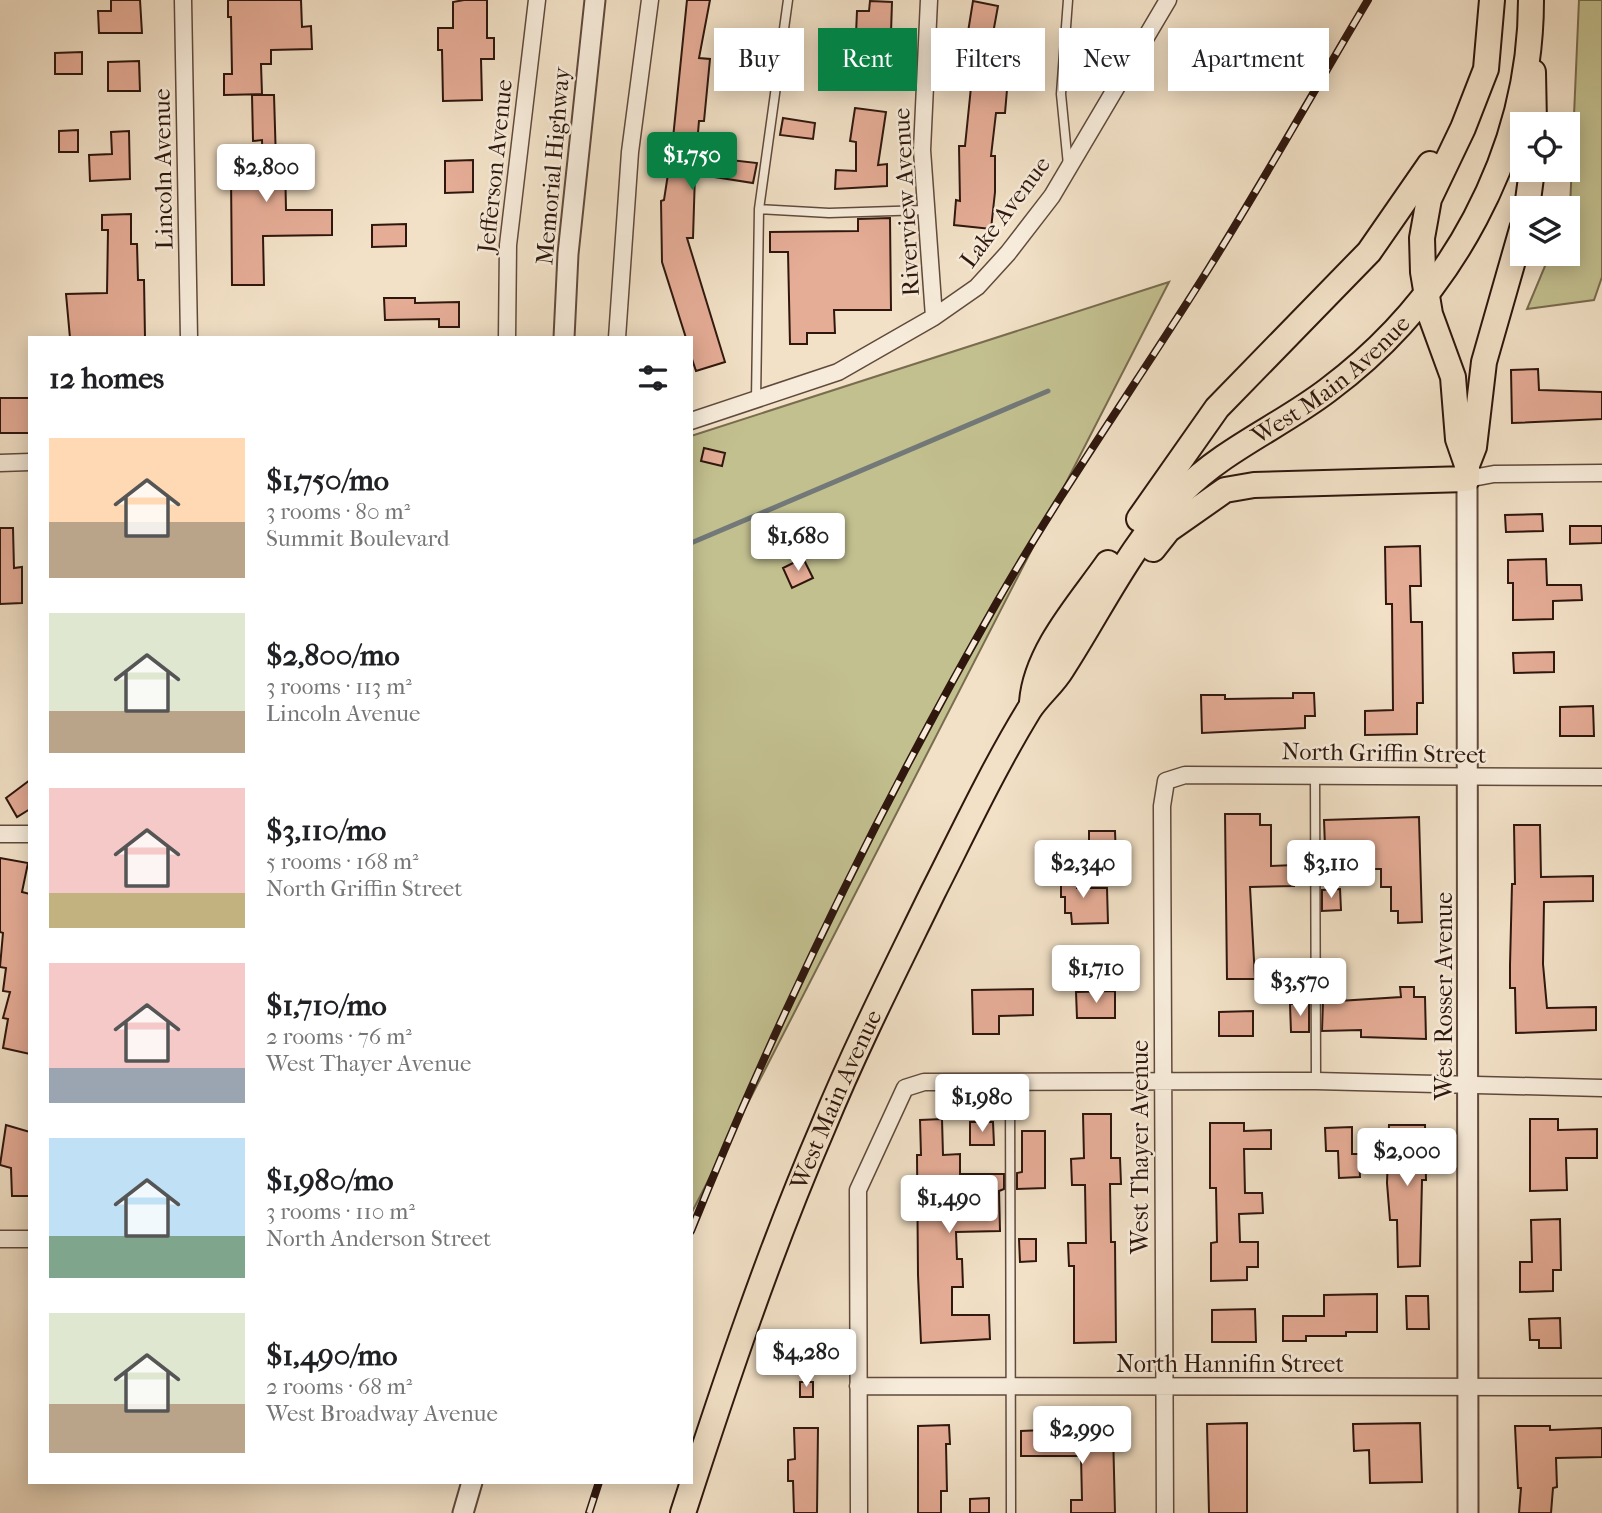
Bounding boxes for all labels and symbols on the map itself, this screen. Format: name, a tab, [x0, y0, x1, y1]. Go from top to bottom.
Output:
street label: Memorial Highway	[530, 65, 576, 266]
street label: Jefferson Avenue	[472, 78, 518, 256]
street label: Lincoln Avenue	[148, 88, 178, 250]
street label: Riverview Avenue	[887, 107, 925, 297]
pin: $1,750	[635, 132, 749, 192]
pin: $2,800	[209, 144, 323, 204]
street label: Lake Avenue	[954, 151, 1056, 273]
street label: West Main Avenue	[1246, 310, 1416, 450]
pin: $1,680	[741, 514, 855, 573]
street label: North Griffin Street	[1281, 737, 1487, 769]
pin: $2,340	[1026, 841, 1140, 900]
pin: $3,110	[1274, 841, 1388, 900]
street label: West Rosser Avenue	[1430, 892, 1458, 1101]
pin: $1,710	[1039, 946, 1153, 1005]
pin: $3,570	[1243, 958, 1357, 1018]
street label: West Main Avenue	[784, 1005, 888, 1194]
street label: West Thayer Avenue	[1126, 1040, 1154, 1255]
pin: $1,980	[925, 1074, 1039, 1134]
pin: $2,000	[1350, 1128, 1464, 1188]
pin: $1,490	[892, 1176, 1006, 1235]
pin: $4,280	[749, 1330, 863, 1389]
street label: North Hannifin Street	[1116, 1350, 1344, 1378]
pin: $2,990	[1025, 1406, 1139, 1466]

